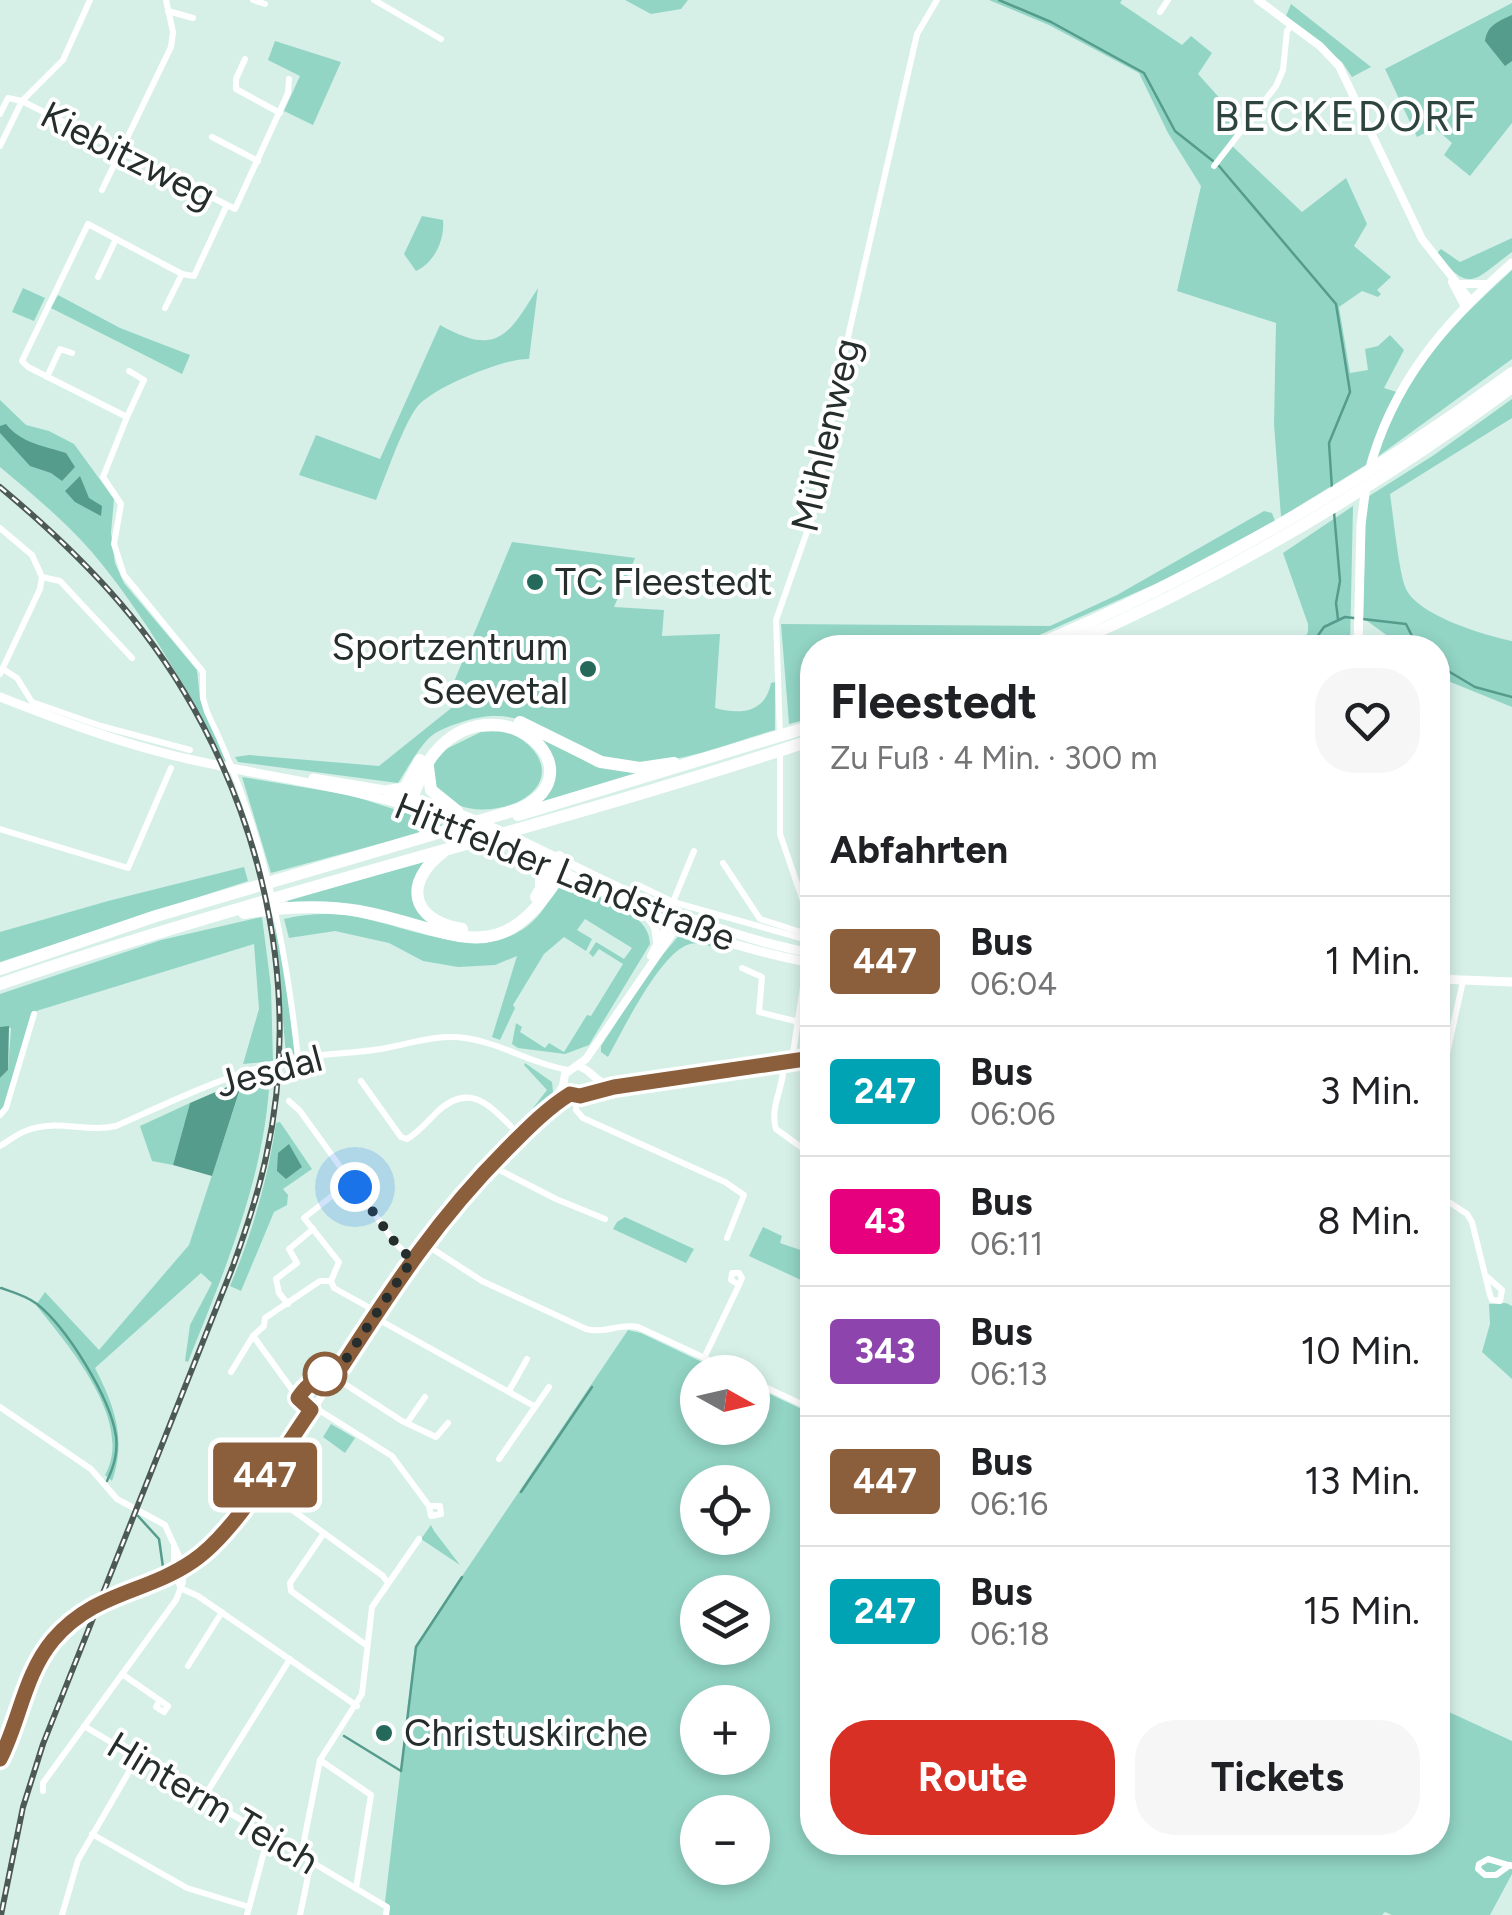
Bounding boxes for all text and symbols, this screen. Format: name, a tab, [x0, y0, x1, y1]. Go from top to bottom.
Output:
district label: BECKEDORF	[1214, 91, 1478, 142]
street label: Kiebitzweg	[33, 92, 223, 218]
street label: Mühlenweg	[781, 334, 871, 536]
place label: TC Fleestedt	[555, 559, 773, 605]
marker: TC Fleestedt	[524, 571, 546, 593]
place label: Sportzentrum Seevetal	[332, 624, 568, 714]
marker: Sportzentrum Seevetal	[577, 658, 599, 680]
button: heart	[1315, 668, 1420, 773]
text: Fleestedt	[830, 672, 1037, 730]
text: Zu Fuß · 4 Min. · 300 m	[830, 739, 1157, 777]
street label: Hittfelder Landstraße	[388, 783, 742, 961]
text: Abfahrten	[830, 827, 1008, 873]
text: Bus	[970, 919, 1033, 965]
text: 1 Min.	[1325, 938, 1420, 984]
text: 447	[853, 940, 917, 982]
text: 06:04	[970, 965, 1057, 1003]
street label: Jesdal	[211, 1035, 327, 1107]
text: Bus	[970, 1049, 1033, 1095]
text: 3 Min.	[1320, 1068, 1420, 1114]
text: 247	[854, 1070, 916, 1112]
text: 06:06	[970, 1095, 1055, 1133]
your location	[330, 1162, 380, 1212]
text: Bus	[970, 1179, 1033, 1225]
text: 8 Min.	[1317, 1198, 1420, 1244]
text: 43	[864, 1200, 906, 1242]
text: 06:11	[970, 1225, 1043, 1263]
text: Bus	[970, 1309, 1033, 1355]
text: 10 Min.	[1300, 1328, 1420, 1374]
text: 343	[854, 1330, 916, 1372]
unlabelled marker	[304, 1353, 346, 1395]
north arrow	[680, 1355, 770, 1445]
map controls	[680, 1355, 770, 1885]
text: 06:13	[970, 1355, 1047, 1393]
text: Bus	[970, 1439, 1033, 1485]
line badge: 447	[208, 1442, 322, 1508]
text: 447	[233, 1454, 297, 1496]
text: 13 Min.	[1304, 1458, 1420, 1504]
text: 447	[853, 1460, 917, 1502]
button: locate	[680, 1465, 770, 1555]
text: 06:16	[970, 1485, 1048, 1523]
text: Bus	[970, 1569, 1033, 1615]
button: layers	[680, 1575, 770, 1665]
text: 15 Min.	[1303, 1588, 1420, 1634]
text: 247	[854, 1590, 916, 1632]
text: 06:18	[970, 1615, 1050, 1653]
button: +	[680, 1685, 770, 1775]
place label: Christuskirche	[404, 1710, 648, 1756]
button: Route	[830, 1720, 1115, 1835]
button: Tickets	[1135, 1720, 1420, 1835]
street label: Hinterm Teich	[99, 1722, 327, 1884]
marker: Christuskirche	[373, 1722, 395, 1744]
button: −	[680, 1795, 770, 1885]

